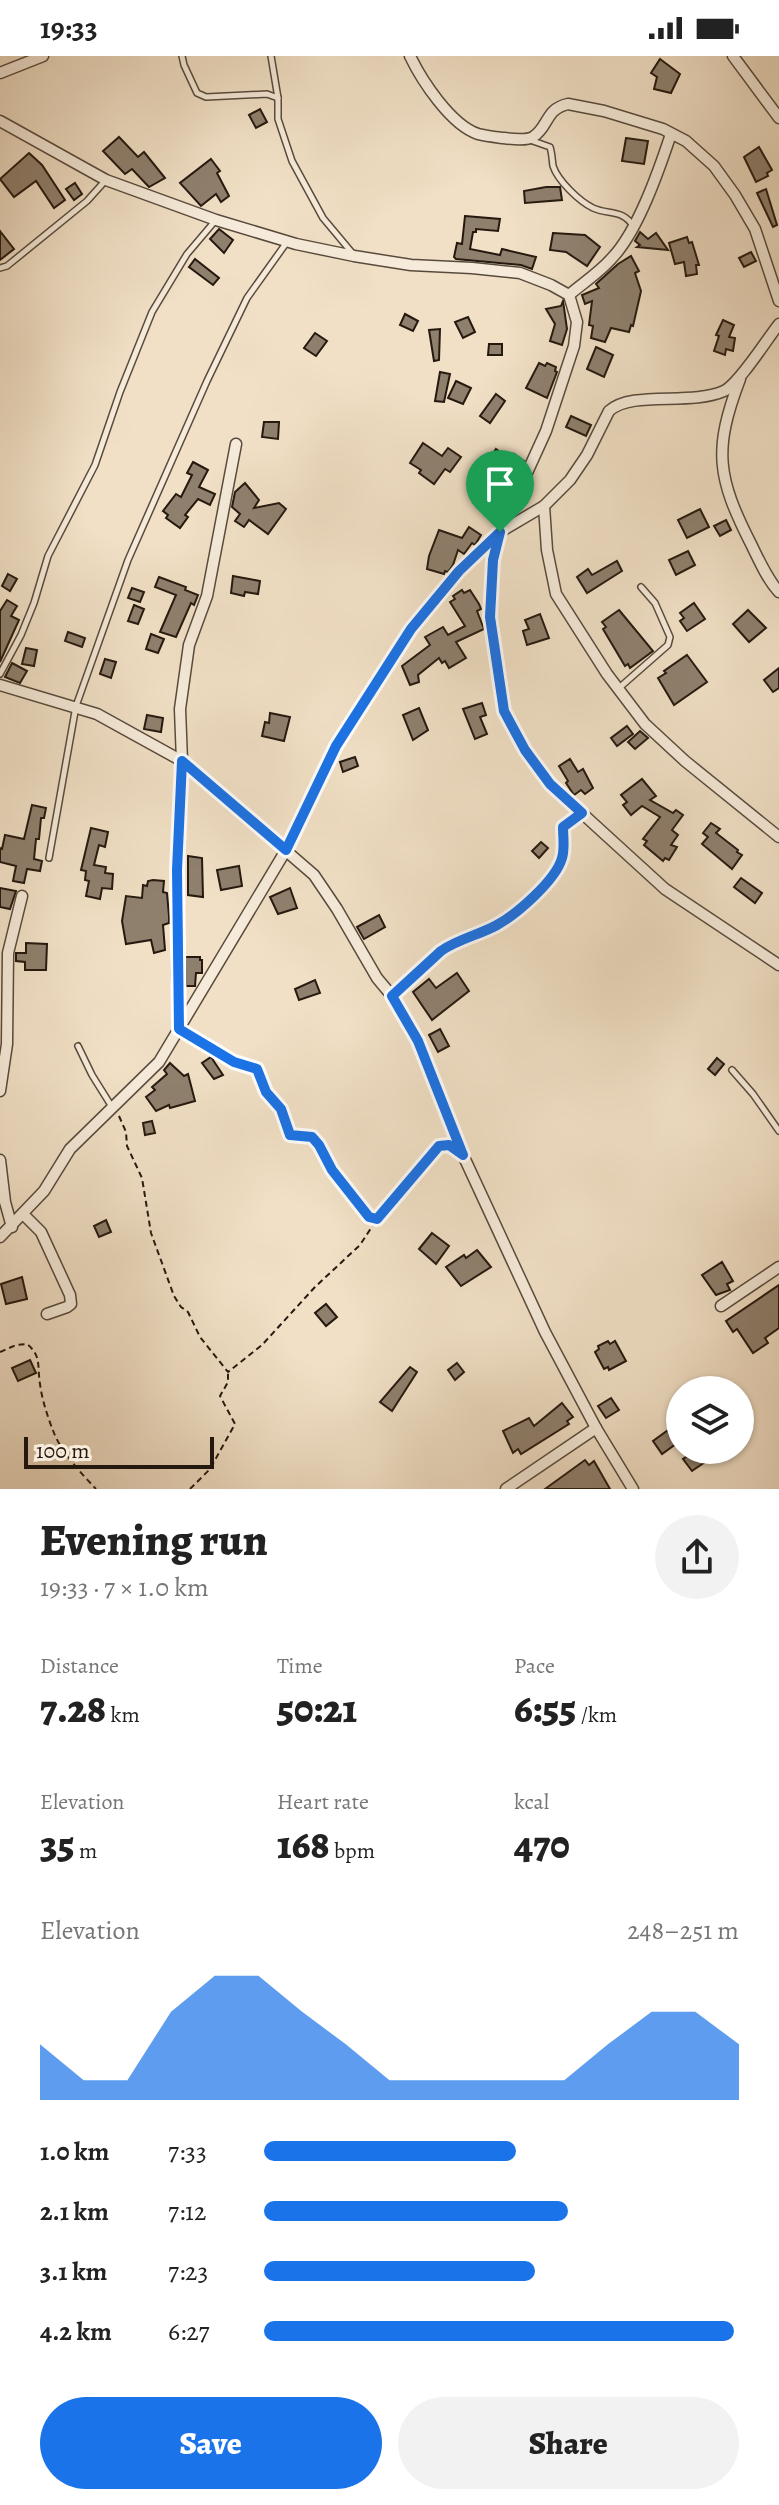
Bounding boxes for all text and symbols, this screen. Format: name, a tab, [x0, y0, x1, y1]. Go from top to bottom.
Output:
text: 19:33	[40, 8, 98, 48]
pin	[466, 450, 534, 532]
icon: arrive	[478, 462, 522, 506]
map controls	[666, 1376, 754, 1464]
button: layers	[666, 1376, 754, 1464]
scale bar	[24, 1433, 214, 1469]
text: 100 m	[36, 1436, 90, 1466]
text: Evening run	[40, 1510, 268, 1570]
button: share	[655, 1515, 739, 1599]
text: 19:33 · 7 × 1.0 km	[40, 1570, 209, 1605]
text: Distance	[40, 1651, 119, 1681]
text: Time	[277, 1651, 323, 1681]
text: Pace	[514, 1651, 555, 1681]
text: 7.28	[40, 1681, 106, 1736]
text: 50:21	[277, 1681, 357, 1736]
text: 6:55	[514, 1681, 576, 1736]
text: km	[106, 1700, 140, 1730]
text: /km	[576, 1700, 617, 1730]
text: Elevation	[40, 1787, 124, 1817]
text: Heart rate	[277, 1787, 369, 1817]
text: kcal	[514, 1787, 549, 1817]
text: 35	[40, 1817, 75, 1872]
text: 168	[277, 1817, 330, 1872]
text: 470	[514, 1817, 570, 1872]
text: m	[75, 1836, 97, 1866]
text: bpm	[330, 1836, 375, 1866]
text: Elevation	[40, 1913, 140, 1948]
text: 248–251 m	[627, 1913, 739, 1948]
text: 1.0 km	[40, 2134, 109, 2169]
text: 7:33	[168, 2134, 207, 2169]
text: 2.1 km	[40, 2194, 109, 2229]
text: 7:12	[168, 2194, 206, 2229]
text: 3.1 km	[40, 2254, 107, 2289]
text: 7:23	[168, 2254, 208, 2289]
text: 4.2 km	[40, 2314, 112, 2349]
text: 6:27	[168, 2314, 209, 2349]
button: Save	[40, 2397, 382, 2489]
button: Share	[398, 2397, 739, 2489]

